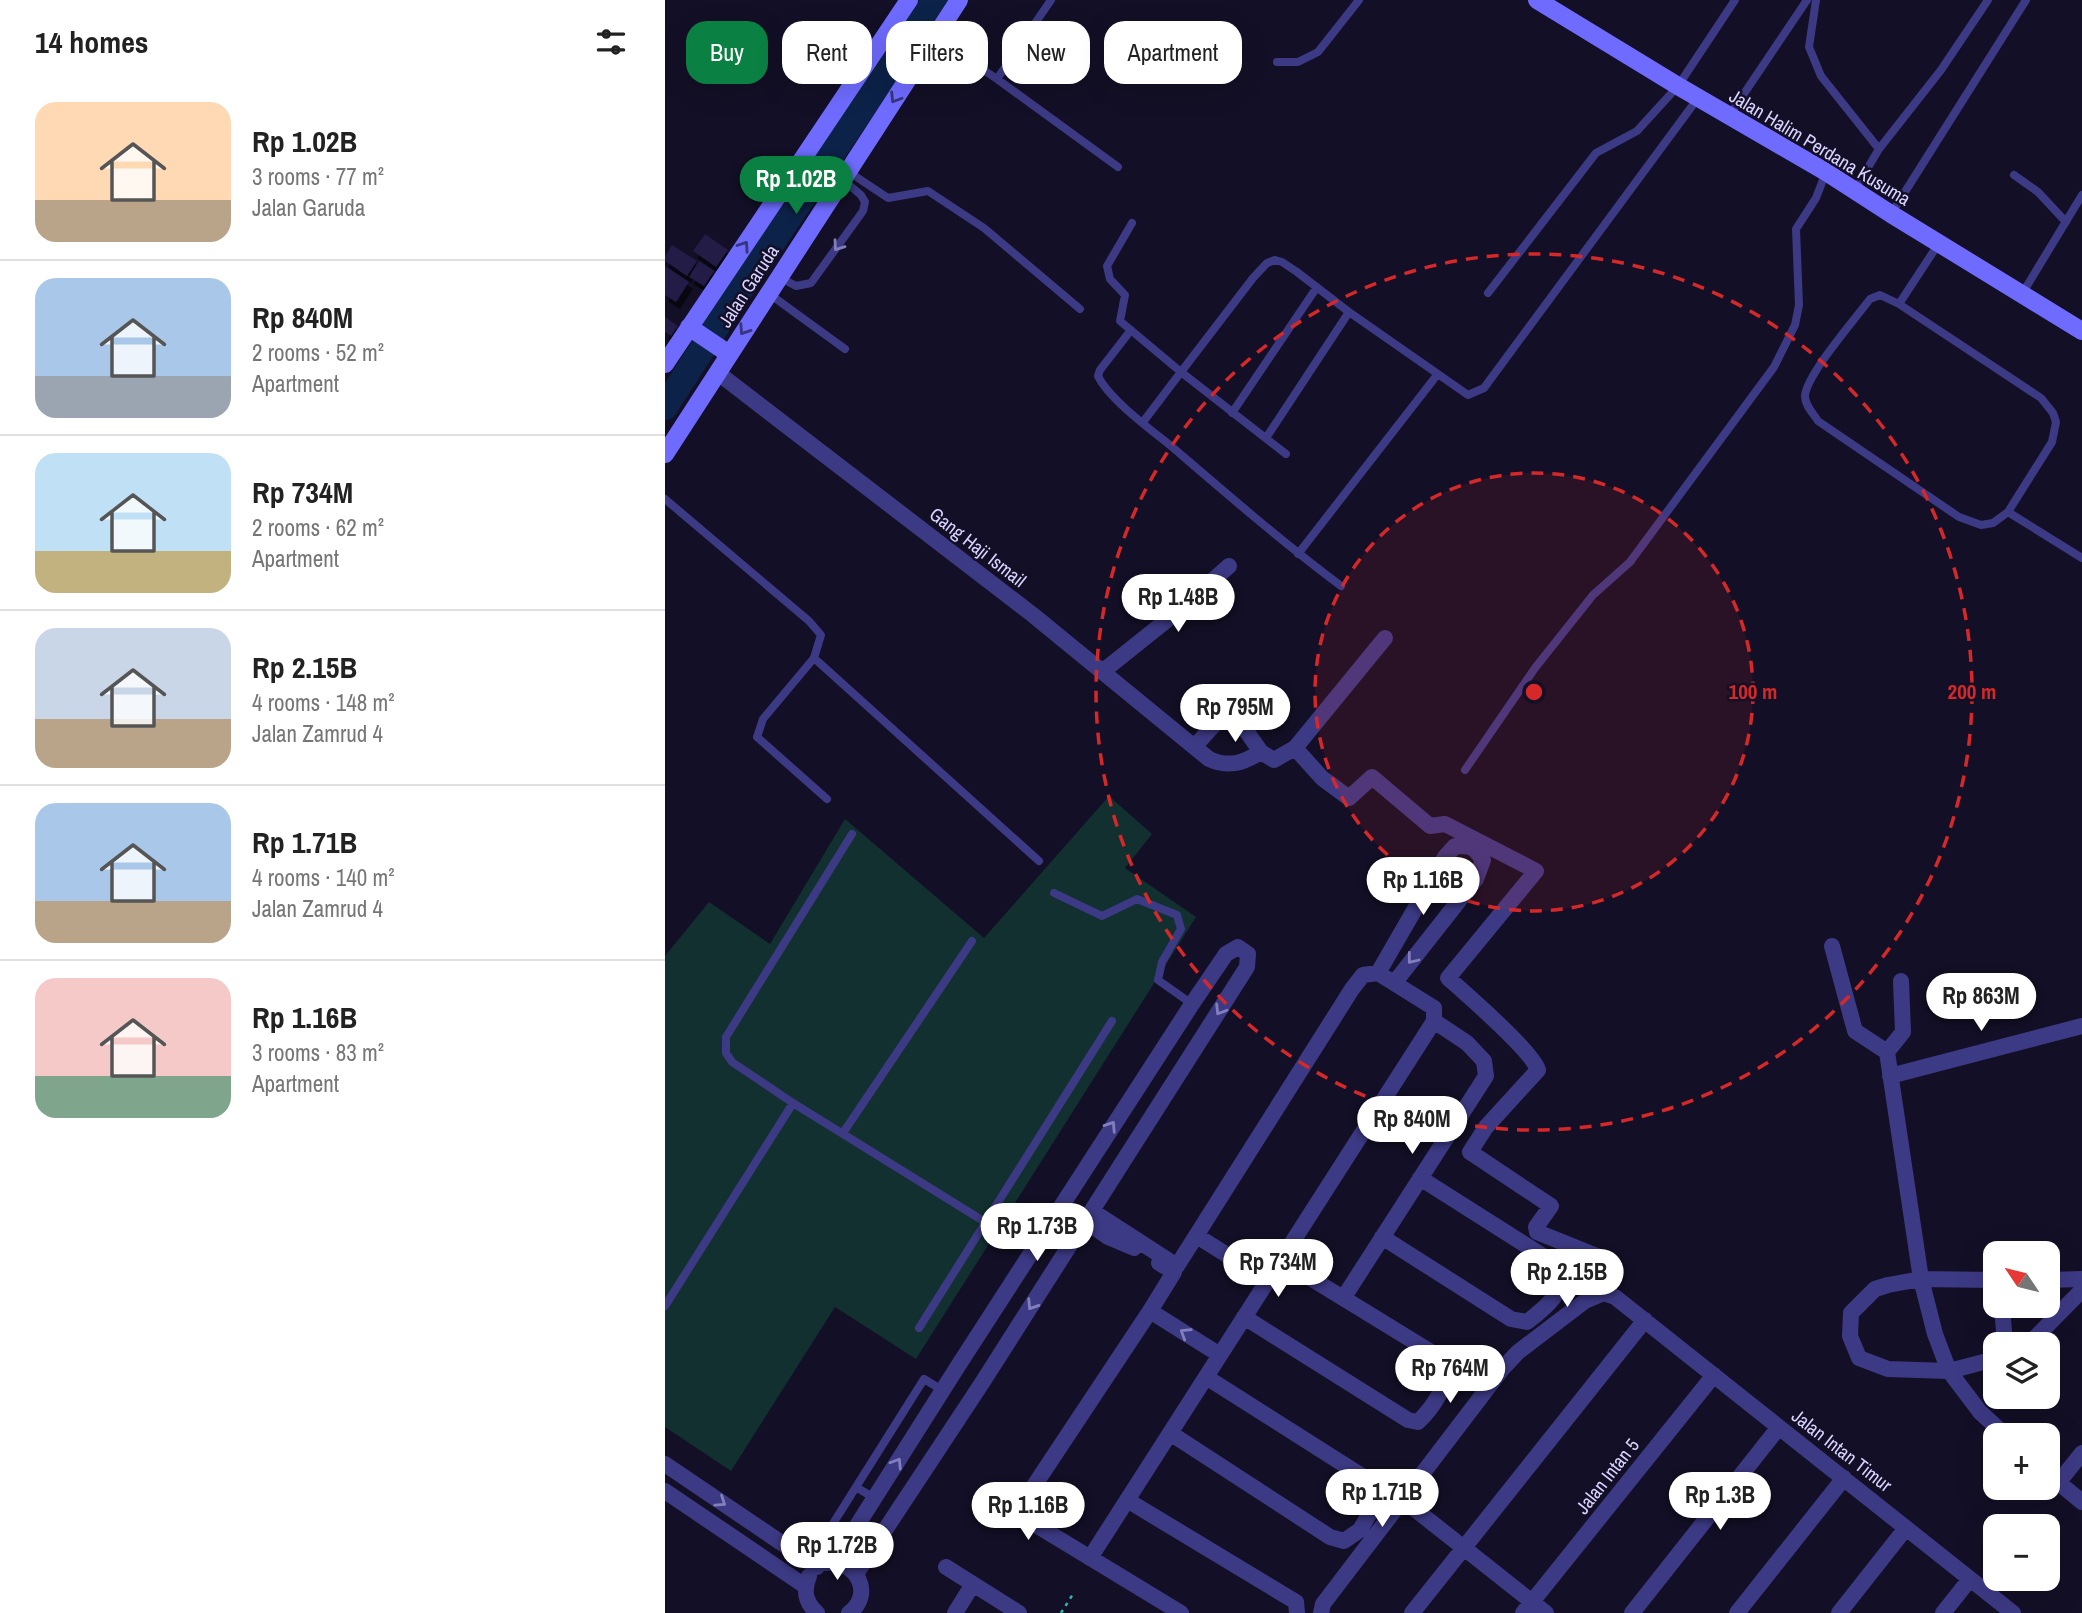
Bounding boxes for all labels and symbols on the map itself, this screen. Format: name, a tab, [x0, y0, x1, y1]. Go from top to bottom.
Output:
street label: Jalan Halim Perdana Kusuma	[1725, 83, 1916, 212]
one-way arrow	[891, 90, 903, 103]
pin: Rp 1.02B	[724, 156, 868, 216]
one-way arrow	[833, 238, 846, 251]
street label: Jalan Garuda	[712, 239, 785, 332]
one-way arrow	[735, 241, 748, 254]
one-way arrow	[740, 322, 753, 335]
street label: Gang Haji Ismail	[924, 501, 1032, 593]
pin: Rp 1.48B	[1106, 574, 1250, 634]
text: 100 m	[1729, 677, 1777, 706]
text: 200 m	[1948, 677, 1996, 706]
centre of rings	[1522, 680, 1546, 704]
pin: Rp 795M	[1170, 684, 1300, 744]
pin: Rp 1.16B	[1351, 858, 1495, 917]
one-way arrow	[1408, 952, 1421, 964]
pin: Rp 863M	[1916, 974, 2046, 1033]
one-way arrow	[1215, 1002, 1228, 1015]
pin: Rp 840M	[1347, 1096, 1477, 1156]
one-way arrow	[1103, 1121, 1116, 1134]
pin: Rp 1.73B	[965, 1204, 1109, 1263]
pin: Rp 734M	[1213, 1240, 1343, 1299]
north arrow	[1983, 1241, 2060, 1318]
pin: Rp 2.15B	[1495, 1250, 1639, 1309]
one-way arrow	[1027, 1297, 1040, 1310]
one-way arrow	[1180, 1328, 1193, 1341]
pin: Rp 764M	[1385, 1346, 1515, 1405]
street label: Jalan Intan Timur	[1786, 1403, 1898, 1498]
street label: Jalan Intan 5	[1569, 1433, 1645, 1519]
one-way arrow	[888, 1457, 901, 1470]
pin: Rp 1.71B	[1310, 1470, 1454, 1529]
pin: Rp 1.3B	[1655, 1472, 1785, 1532]
pin: Rp 1.16B	[956, 1482, 1100, 1542]
one-way arrow	[714, 1494, 727, 1507]
pin: Rp 1.72B	[765, 1522, 909, 1582]

